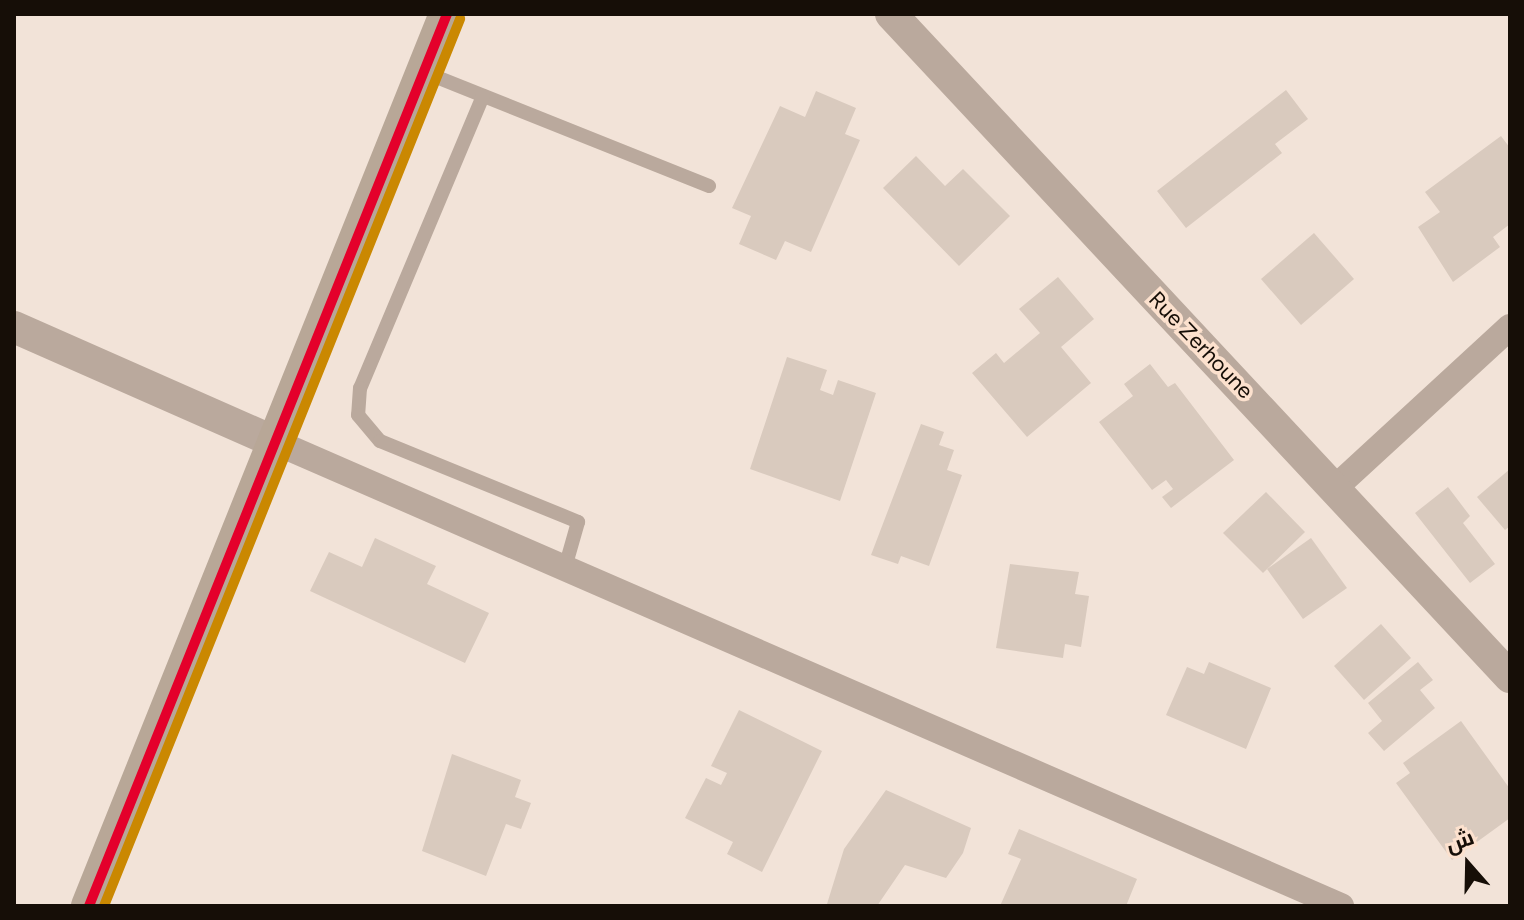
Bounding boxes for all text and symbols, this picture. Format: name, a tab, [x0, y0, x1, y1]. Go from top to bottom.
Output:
street label: Rue Zerhoune	[1143, 286, 1259, 404]
text: ش	[1442, 823, 1477, 858]
north arrow	[1428, 824, 1508, 904]

